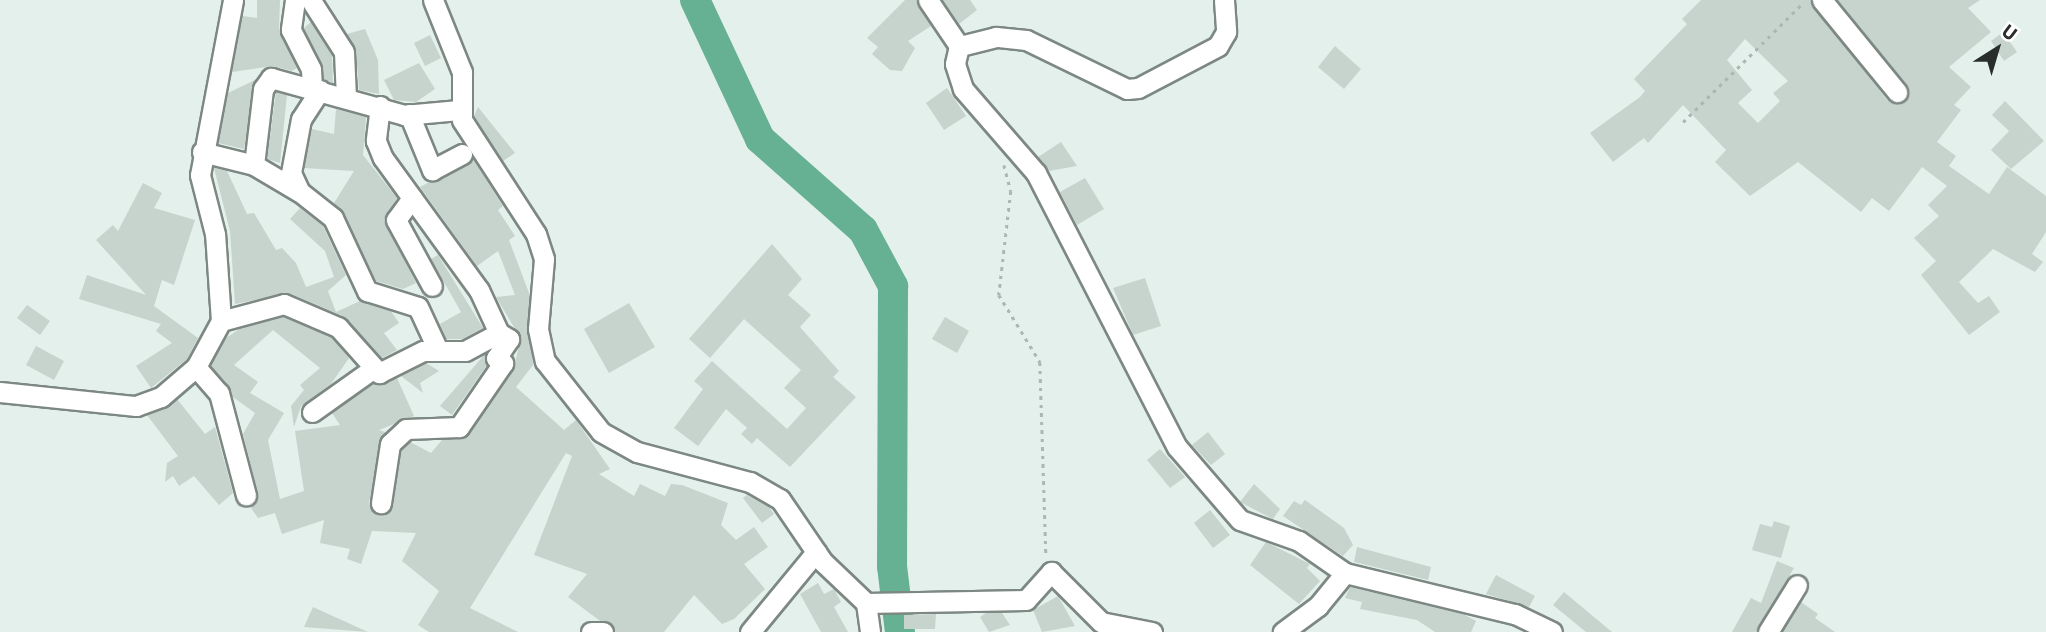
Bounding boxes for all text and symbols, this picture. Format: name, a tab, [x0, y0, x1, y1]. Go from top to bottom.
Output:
north arrow	[1962, 14, 2032, 84]
text: U	[1997, 19, 2022, 46]

